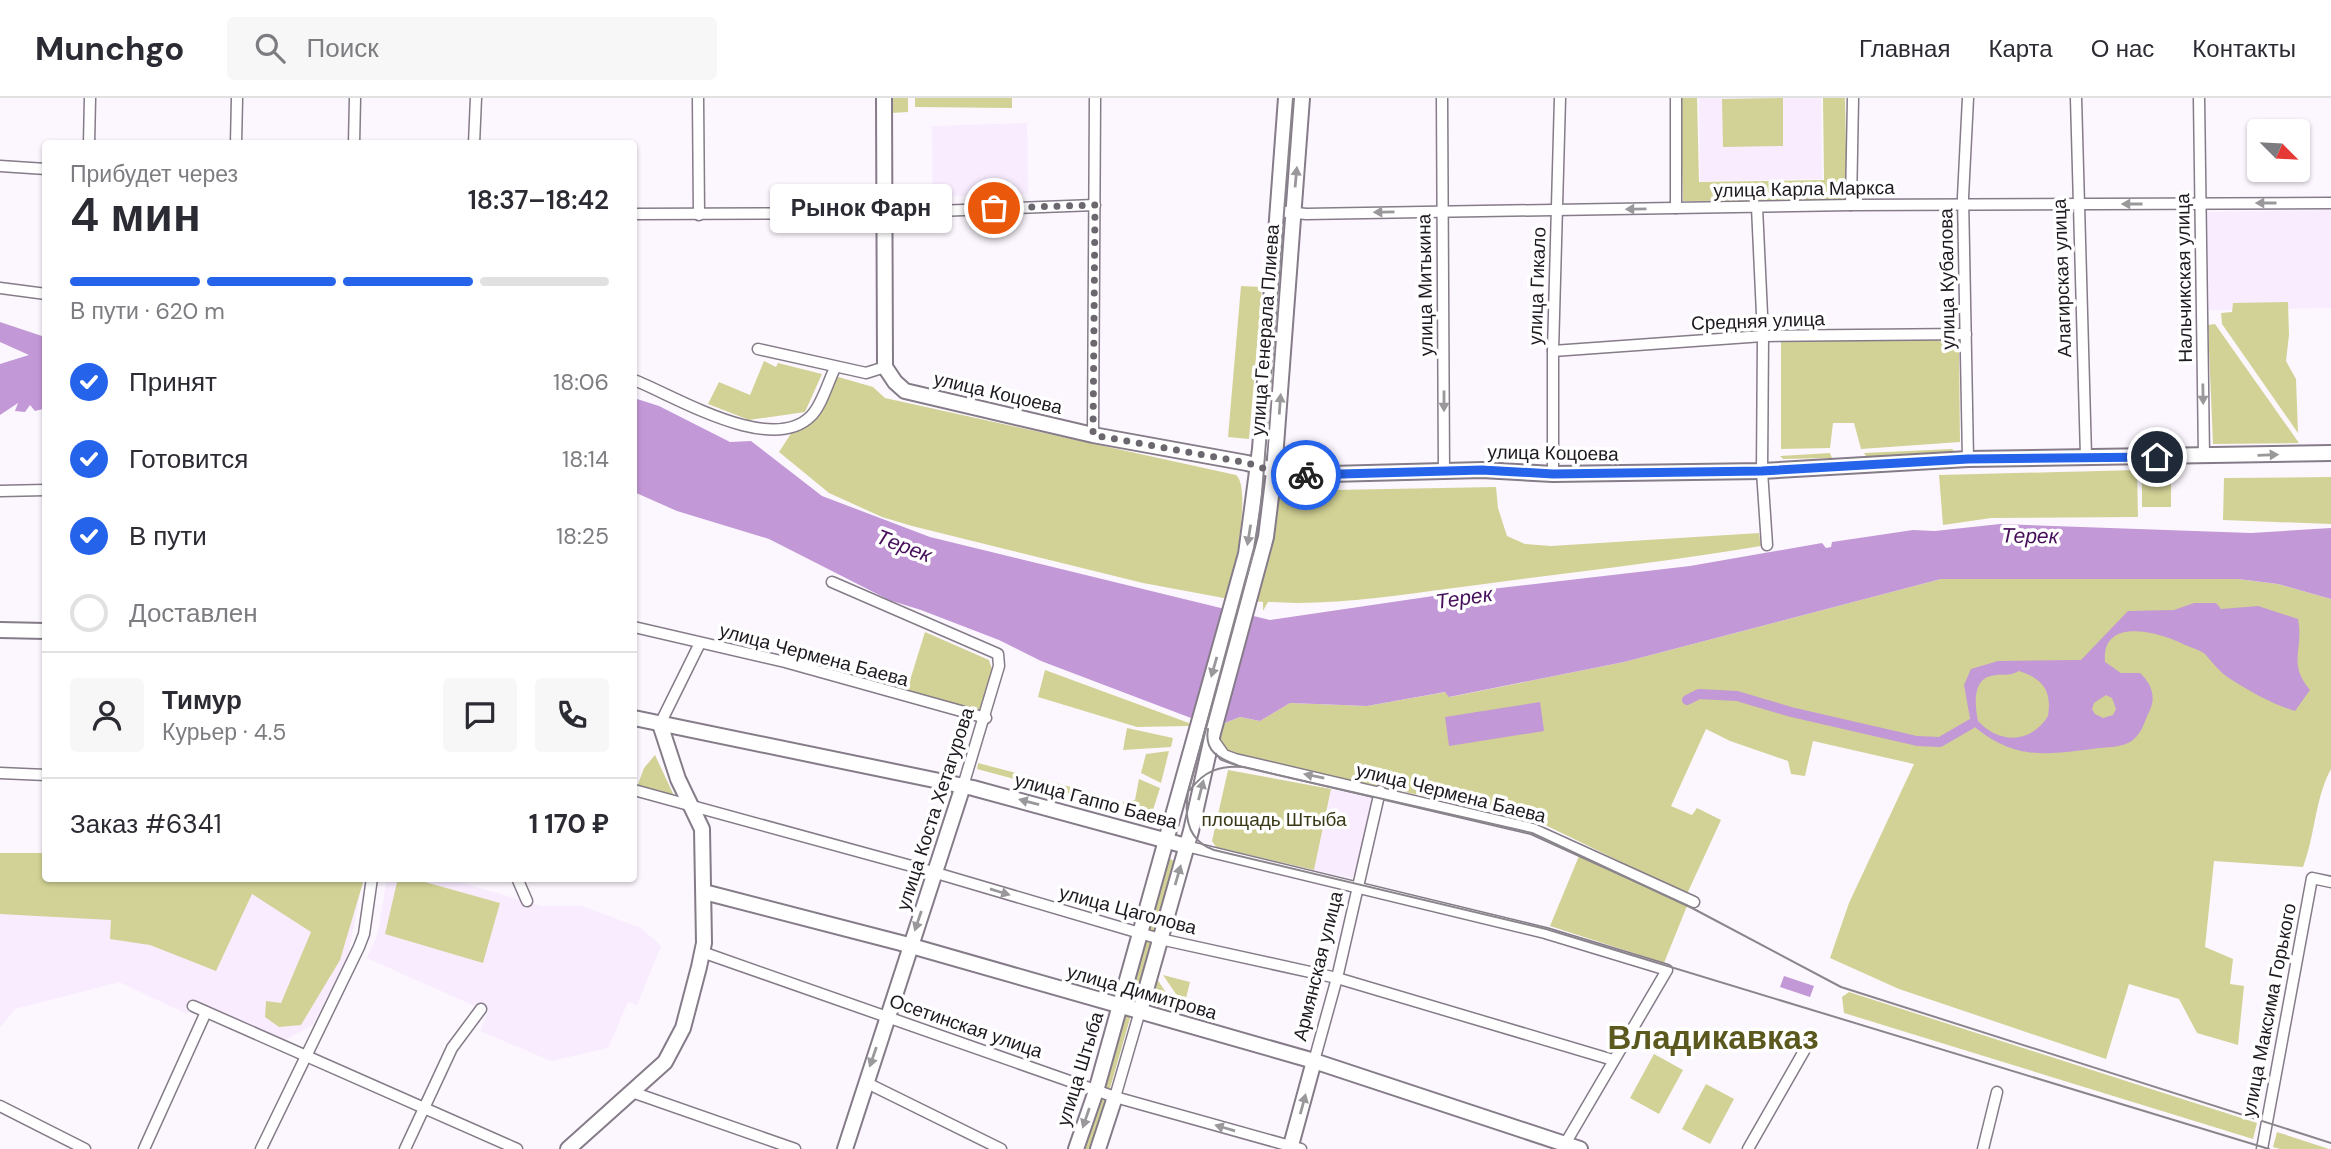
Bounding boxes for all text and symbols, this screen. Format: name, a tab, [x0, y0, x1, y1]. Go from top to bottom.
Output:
search box	[227, 17, 717, 80]
text: Munchgo	[35, 27, 185, 70]
icon: search	[251, 29, 289, 67]
text: Поиск	[307, 31, 379, 65]
text: Главная	[1859, 33, 1950, 64]
text: Карта	[1988, 33, 2053, 64]
text: О нас	[2091, 33, 2154, 64]
text: Контакты	[2192, 33, 2296, 64]
north arrow	[2247, 119, 2310, 182]
map controls	[2247, 119, 2310, 182]
text: Прибудет через	[70, 159, 238, 189]
one-way arrow	[1291, 166, 1302, 188]
street label: улица Карла Маркса	[1713, 175, 1895, 203]
pin	[964, 178, 1024, 238]
text: 18:37–18:42	[468, 183, 609, 217]
callout: Рынок Фарн	[770, 184, 952, 232]
text: 4 мин	[70, 185, 201, 245]
icon: bag	[975, 189, 1013, 227]
text: Рынок Фарн	[791, 193, 931, 223]
street label: Нальчикская улица	[2170, 193, 2198, 363]
one-way arrow	[2255, 197, 2277, 209]
street label: Алагирская улица	[2047, 198, 2077, 358]
one-way arrow	[2121, 198, 2143, 210]
one-way arrow	[1624, 203, 1646, 215]
one-way arrow	[1372, 206, 1394, 217]
street label: улица Кубалова	[1933, 208, 1961, 350]
street label: улица Митькина	[1411, 213, 1439, 356]
street label: улица Генерала Плиева	[1245, 223, 1285, 437]
street label: улица Гикало	[1522, 226, 1552, 346]
text: В пути · 620 m	[70, 296, 225, 326]
street label: Средняя улица	[1691, 306, 1826, 336]
icon: check	[70, 363, 108, 401]
text: Принят	[129, 365, 217, 399]
street label: улица Коцоева	[931, 366, 1065, 420]
text: 18:06	[553, 367, 609, 397]
one-way arrow	[2197, 384, 2209, 406]
one-way arrow	[1438, 391, 1450, 413]
one-way arrow	[1274, 393, 1285, 415]
pin	[2127, 427, 2187, 487]
icon: home	[2138, 438, 2176, 476]
street label: улица Коцоева	[1487, 439, 1619, 467]
icon: check	[70, 440, 108, 478]
courier	[1271, 440, 1341, 510]
text: Готовится	[129, 442, 248, 476]
text: 18:14	[562, 444, 609, 474]
one-way arrow	[2257, 450, 2279, 461]
icon: bike	[1287, 456, 1325, 494]
icon: check	[70, 517, 108, 555]
text: В пути	[129, 519, 207, 553]
text: 18:25	[556, 521, 609, 551]
water label: Терек	[2001, 522, 2060, 551]
water label: Терек	[872, 523, 937, 570]
one-way arrow	[1243, 524, 1254, 546]
water label: Терек	[1434, 580, 1495, 616]
text: Доставлен	[129, 596, 258, 630]
street label: улица Чермена Баева	[717, 618, 912, 692]
one-way arrow	[1208, 657, 1219, 679]
button: person	[70, 678, 144, 752]
button: chat	[443, 678, 517, 752]
button: phone	[535, 678, 609, 752]
text: Тимур	[162, 683, 242, 717]
street label: улица Коста Хетагурова	[890, 704, 980, 914]
text: Курьер · 4.5	[162, 717, 286, 747]
street label: улица Чермена Баева	[1353, 757, 1549, 829]
street label: улица Гаппо Баева	[1012, 767, 1180, 835]
one-way arrow	[1303, 771, 1325, 782]
one-way arrow	[1196, 779, 1207, 801]
one-way arrow	[1018, 797, 1039, 807]
text: Заказ #6341	[70, 807, 222, 841]
text: 1 170 ₽	[529, 807, 609, 841]
park label: площадь Штыба	[1201, 807, 1347, 832]
one-way arrow	[1173, 864, 1184, 886]
street label: улица Цаголова	[1057, 880, 1200, 940]
one-way arrow	[990, 887, 1011, 897]
street label: Армянская улица	[1287, 888, 1349, 1043]
street label: улица Максима Горького	[2236, 901, 2302, 1119]
one-way arrow	[912, 910, 923, 931]
street label: улица Димитрова	[1064, 959, 1220, 1025]
street label: Осетинская улица	[886, 988, 1046, 1064]
street label: улица Штыба	[1051, 1008, 1109, 1129]
district label: Владикавказ	[1607, 1016, 1819, 1059]
one-way arrow	[867, 1047, 878, 1068]
one-way arrow	[1298, 1093, 1308, 1114]
one-way arrow	[1080, 1107, 1091, 1128]
one-way arrow	[1215, 1122, 1236, 1132]

